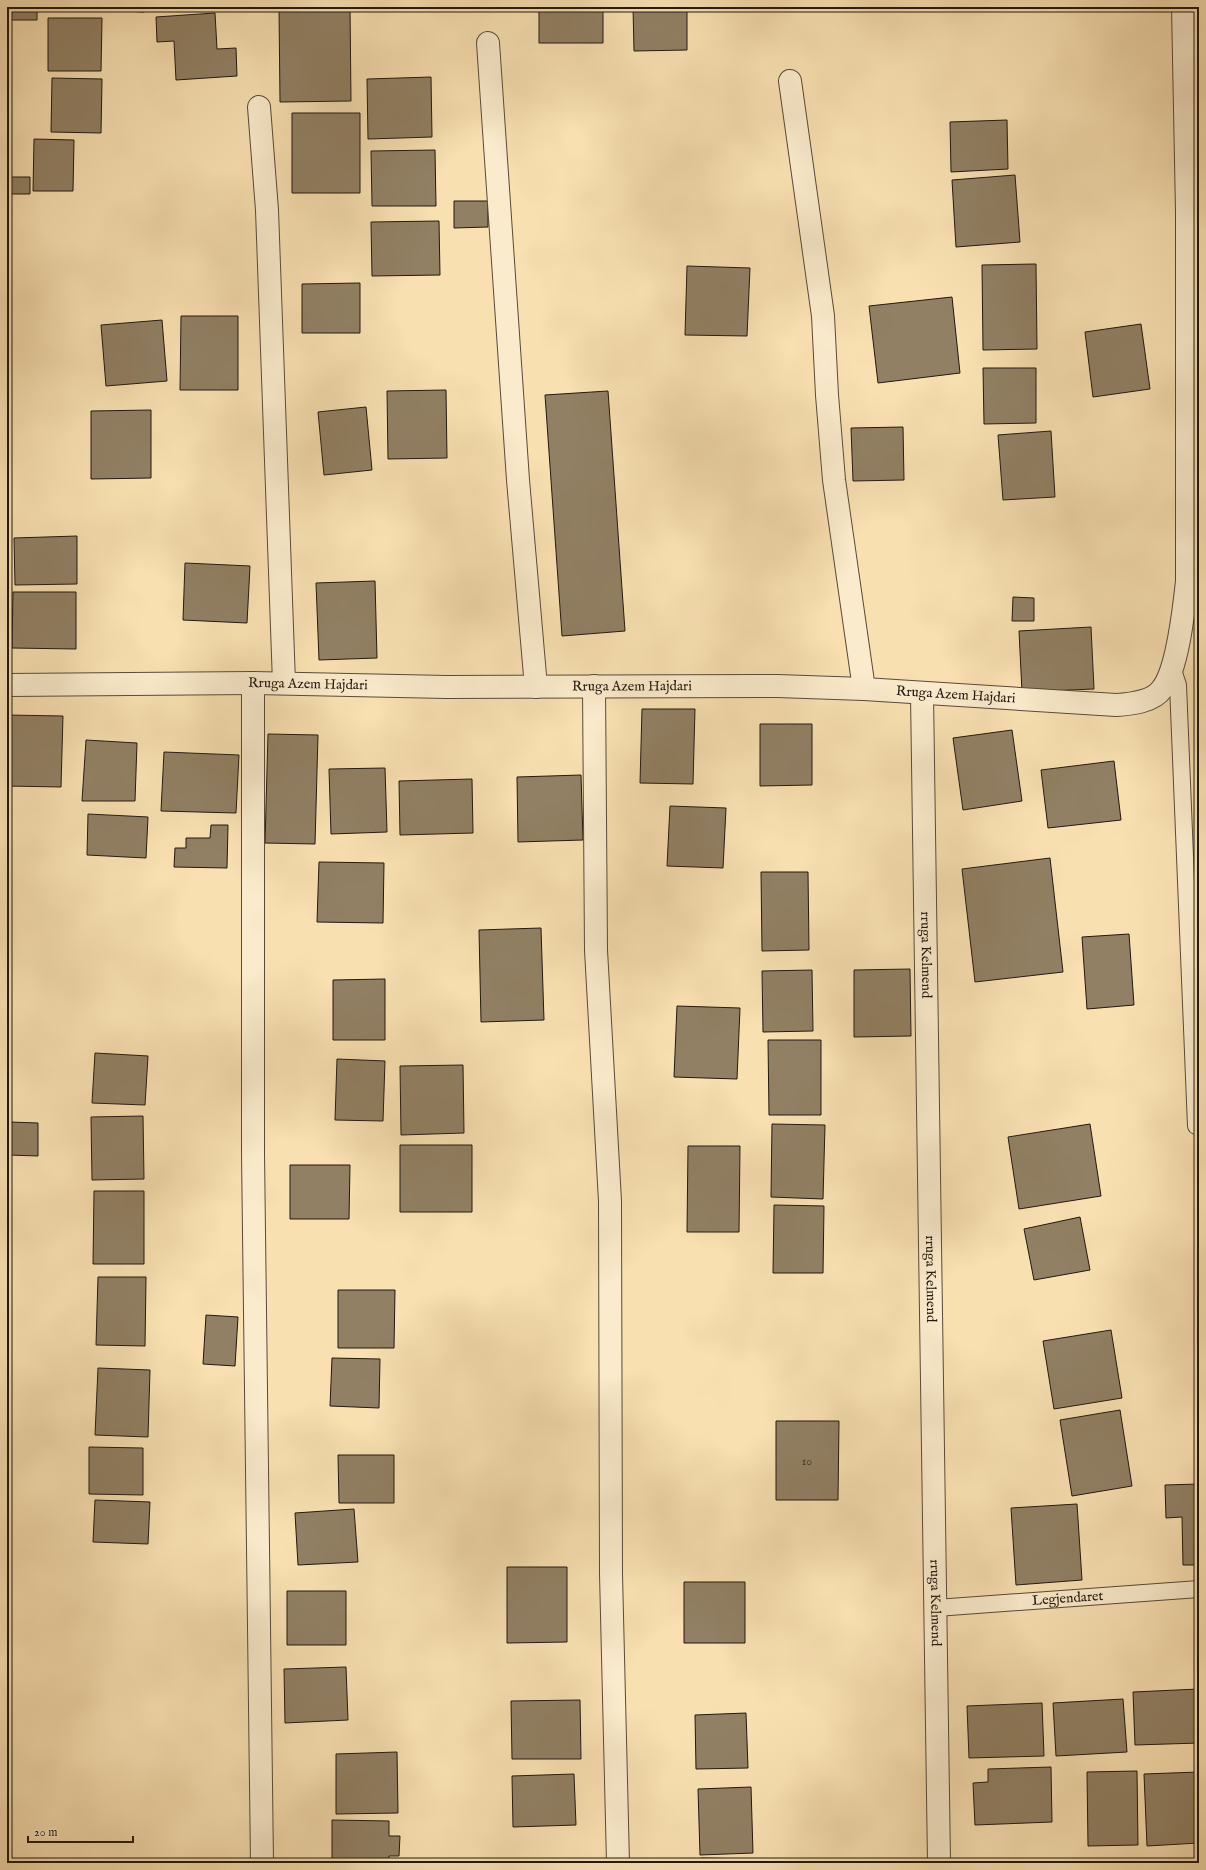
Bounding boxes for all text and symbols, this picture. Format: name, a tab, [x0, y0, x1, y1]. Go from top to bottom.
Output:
street label: Rruga Azem Hajdari	[248, 674, 368, 694]
street label: Rruga Azem Hajdari	[572, 677, 692, 696]
street label: Rruga Azem Hajdari	[895, 682, 1016, 708]
street label: rruga Kelmend	[916, 911, 935, 999]
street label: rruga Kelmend	[921, 1235, 940, 1323]
house number: 10	[802, 1454, 812, 1469]
street label: rruga Kelmend	[926, 1559, 945, 1647]
street label: Legjendaret	[1031, 1587, 1104, 1610]
scale bar	[28, 1818, 133, 1844]
text: 20 m	[34, 1825, 57, 1840]

